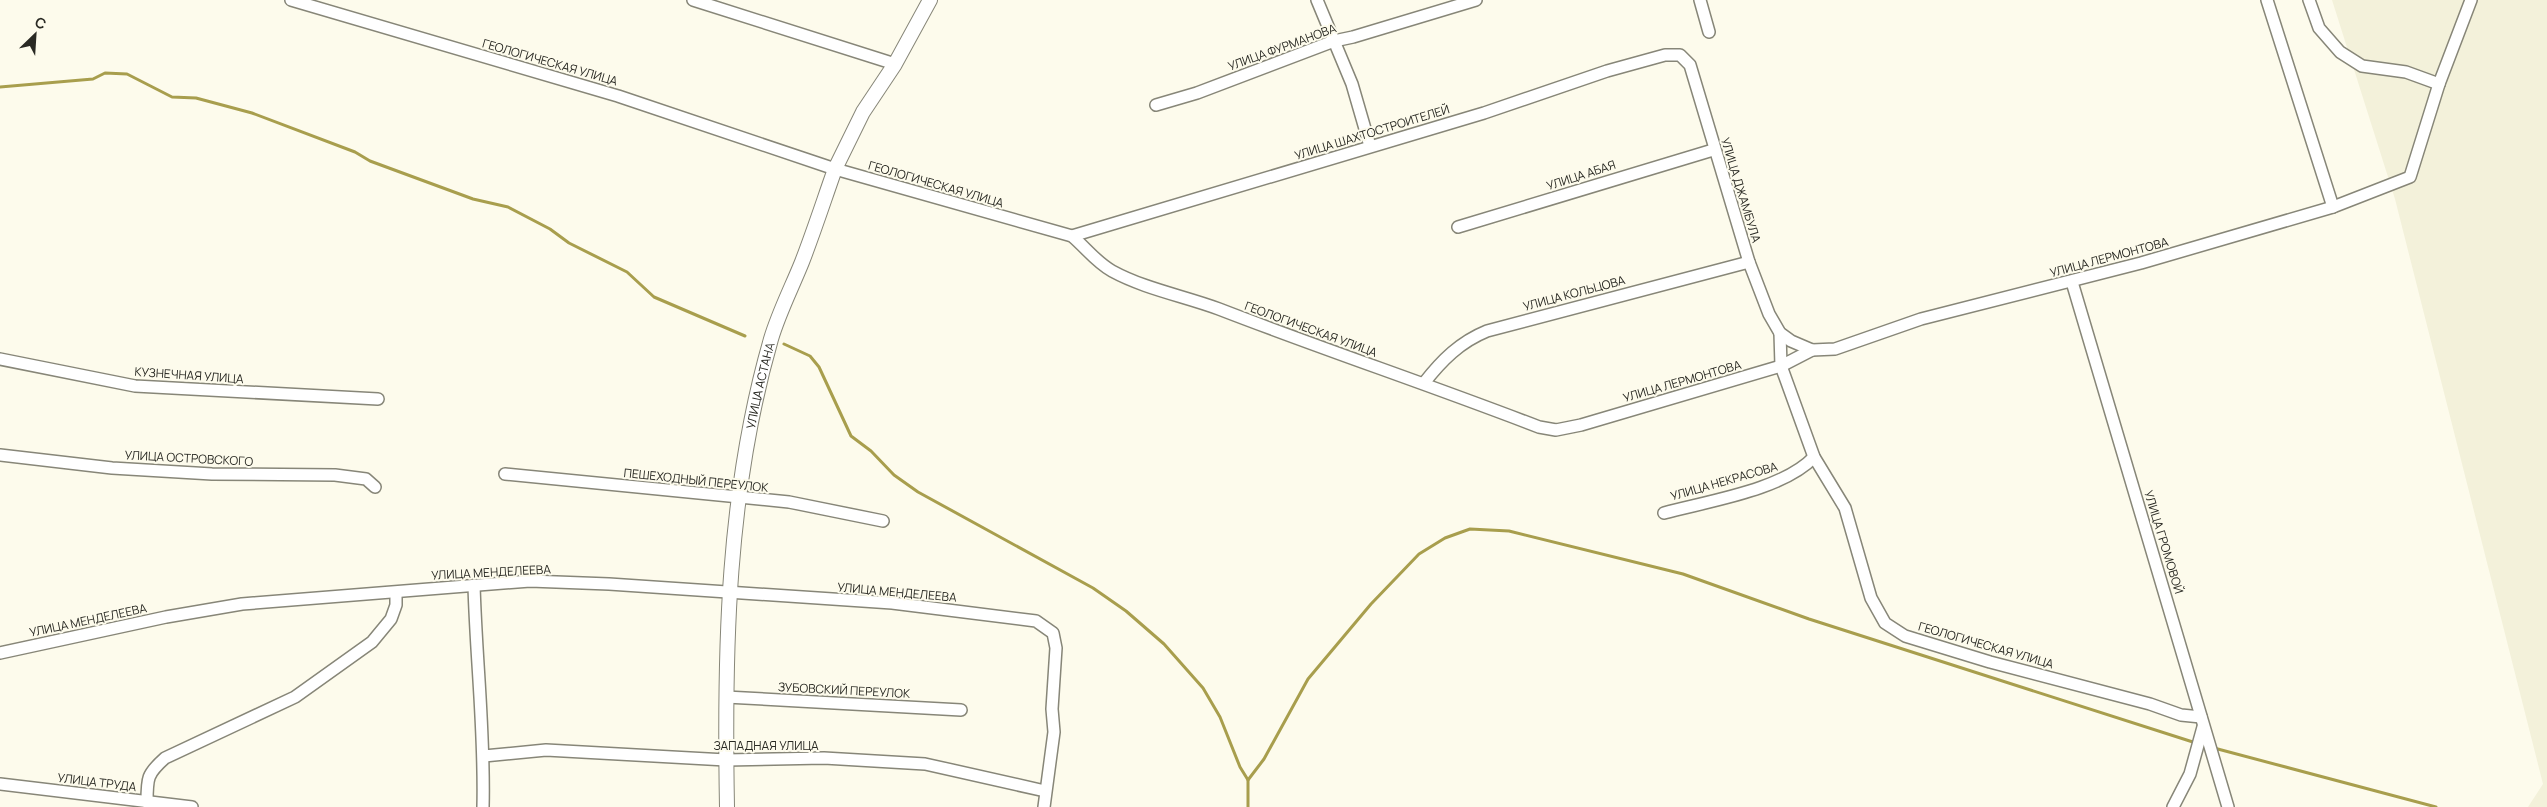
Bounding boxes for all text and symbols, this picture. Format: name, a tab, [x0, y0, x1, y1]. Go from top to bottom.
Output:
north arrow	[10, 10, 60, 60]
text: С	[32, 12, 49, 34]
street label: УЛИЦА ФУРМАНОВА	[1226, 19, 1339, 74]
street label: ГЕОЛОГИЧЕСКАЯ УЛИЦА	[480, 35, 620, 90]
street label: УЛИЦА ШАХТОСТРОИТЕЛЕЙ	[1292, 100, 1452, 164]
street label: УЛИЦА ДЖАМБУЛА	[1717, 135, 1765, 245]
street label: УЛИЦА АБАЯ	[1544, 156, 1618, 194]
street label: ГЕОЛОГИЧЕСКАЯ УЛИЦА	[866, 157, 1006, 212]
street label: УЛИЦА ЛЕРМОНТОВА	[2048, 233, 2171, 281]
street label: УЛИЦА КОЛЬЦОВА	[1521, 271, 1627, 315]
street label: ГЕОЛОГИЧЕСКАЯ УЛИЦА	[1242, 297, 1380, 361]
street label: УЛИЦА АСТАНА	[741, 340, 778, 430]
street label: УЛИЦА ЛЕРМОНТОВА	[1621, 356, 1743, 406]
street label: КУЗНЕЧНАЯ УЛИЦА	[134, 363, 245, 387]
street label: УЛИЦА ОСТРОВСКОГО	[124, 446, 254, 470]
street label: УЛИЦА НЕКРАСОВА	[1668, 457, 1780, 504]
street label: ПЕШЕХОДНЫЙ ПЕРЕУЛОК	[623, 464, 770, 496]
street label: УЛИЦА ГРОМОВОЙ	[2140, 488, 2188, 596]
street label: УЛИЦА МЕНДЕЛЕЕВА	[431, 560, 552, 584]
street label: УЛИЦА МЕНДЕЛЕЕВА	[837, 578, 958, 606]
street label: УЛИЦА МЕНДЕЛЕЕВА	[28, 599, 149, 641]
street label: ГЕОЛОГИЧЕСКАЯ УЛИЦА	[1916, 618, 2056, 673]
street label: ЗУБОВСКИЙ ПЕРЕУЛОК	[778, 678, 911, 702]
street label: ЗАПАДНАЯ УЛИЦА	[713, 737, 819, 754]
street label: УЛИЦА ТРУДА	[57, 769, 138, 795]

